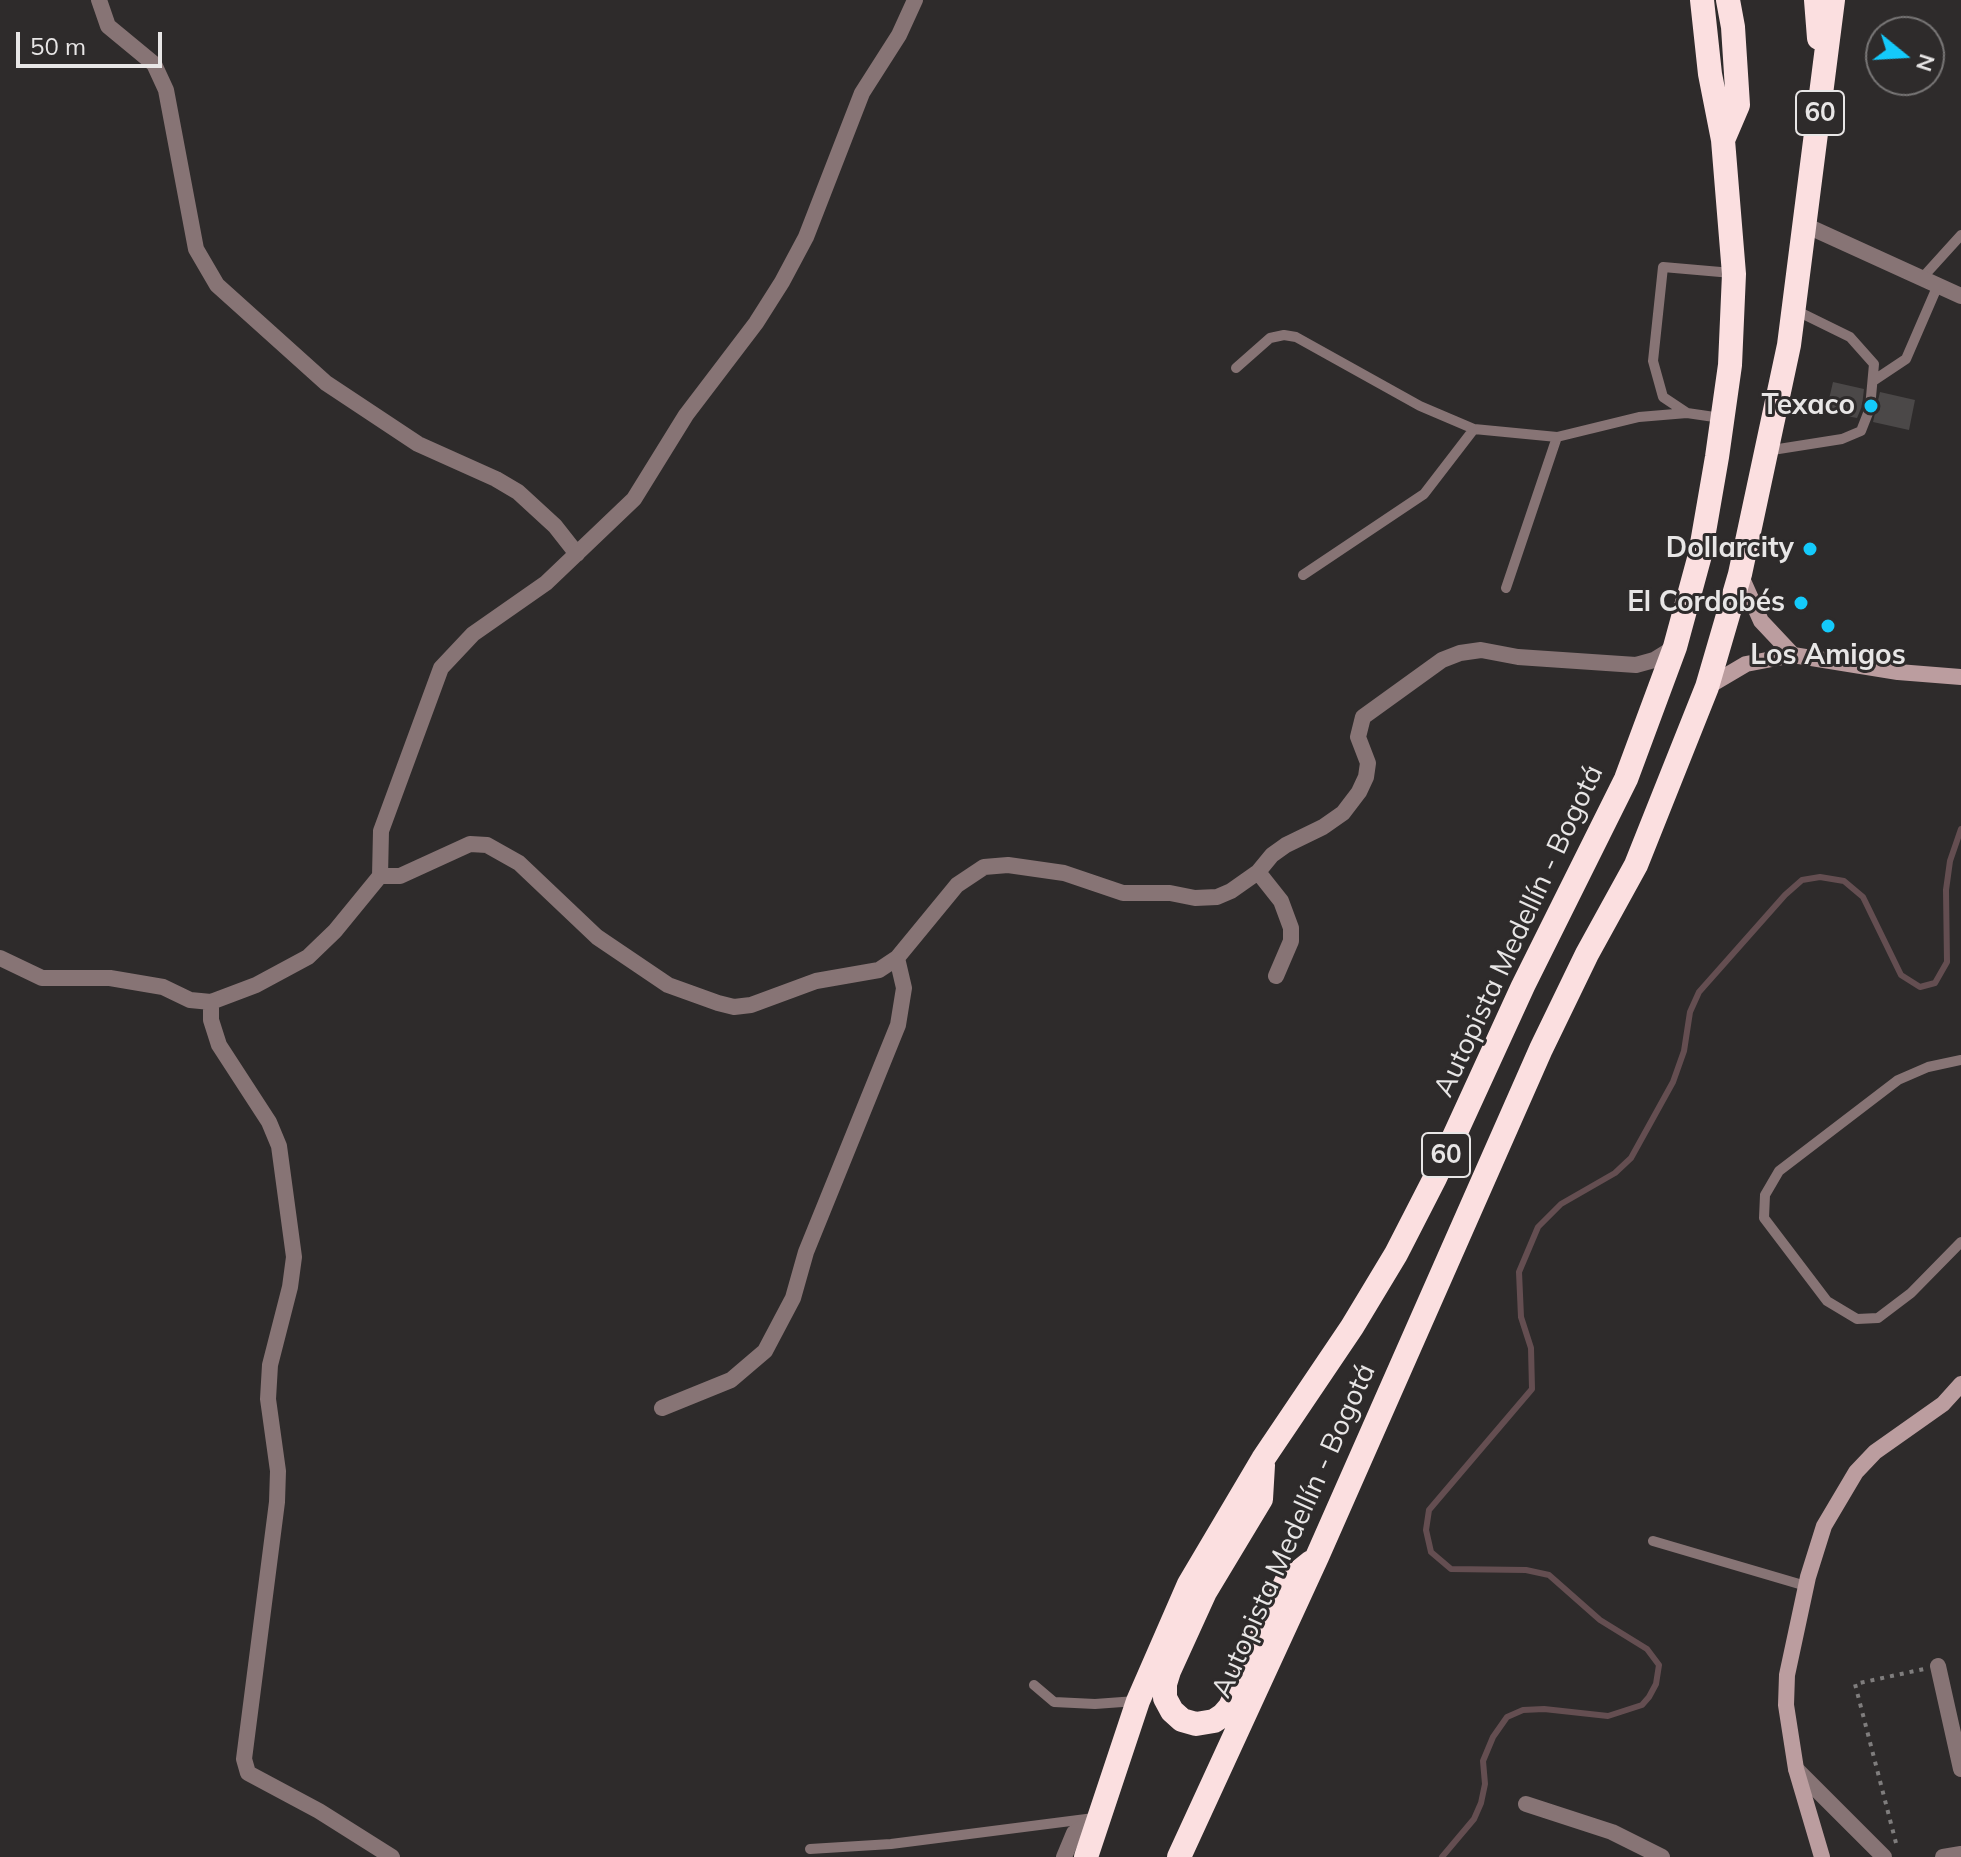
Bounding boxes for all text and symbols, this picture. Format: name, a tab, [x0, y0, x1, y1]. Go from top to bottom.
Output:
scale bar	[20, 16, 166, 66]
north arrow	[1865, 16, 1945, 96]
text: 50 m	[30, 31, 86, 61]
text: N	[1910, 51, 1942, 75]
road number: 60	[1796, 91, 1844, 135]
place label: Texaco	[1762, 389, 1855, 423]
marker: Texaco	[1862, 397, 1880, 415]
place label: Dollarcity	[1666, 532, 1794, 566]
marker: Dollarcity	[1801, 540, 1819, 558]
place label: El Cordobés	[1627, 586, 1785, 620]
marker: El Cordobés	[1792, 594, 1810, 612]
marker: Los Amigos	[1819, 617, 1837, 635]
place label: Los Amigos	[1750, 639, 1906, 673]
street label: Autopista Medellín - Bogotá	[1427, 760, 1611, 1102]
road number: 60	[1422, 1133, 1470, 1177]
street label: Autopista Medellín - Bogotá	[1205, 1359, 1383, 1703]

